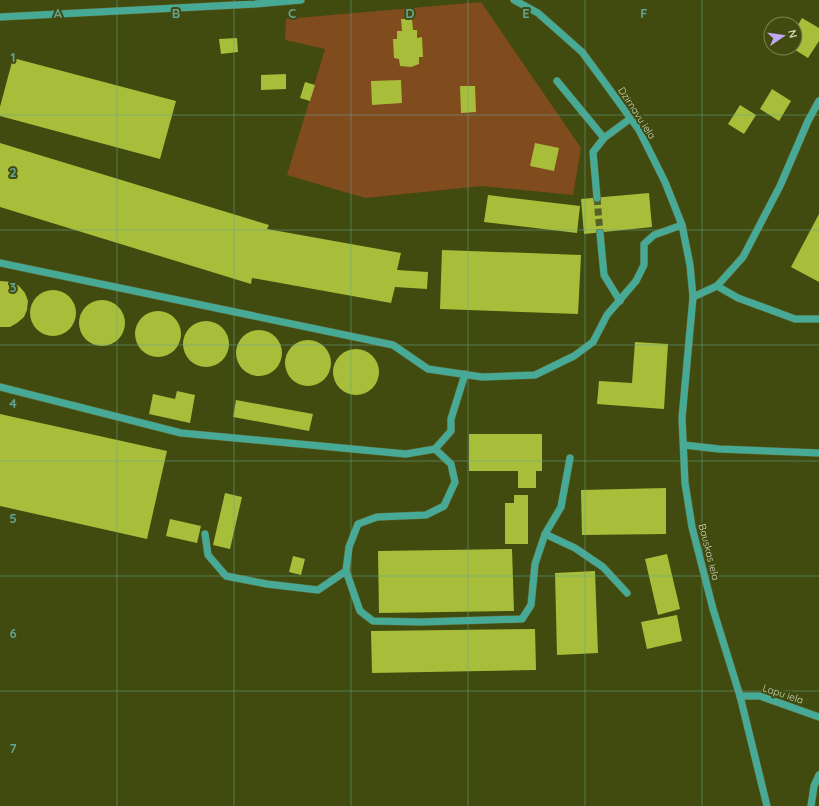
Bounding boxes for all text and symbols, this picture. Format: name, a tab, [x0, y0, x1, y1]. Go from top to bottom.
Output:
text: A	[54, 5, 63, 21]
text: B	[172, 5, 180, 21]
text: C	[288, 5, 296, 21]
text: D	[405, 5, 415, 21]
text: E	[522, 5, 530, 21]
text: F	[640, 5, 648, 21]
north arrow	[763, 16, 803, 56]
text: N	[785, 28, 800, 39]
text: 1	[10, 49, 16, 65]
street label: Dzirnavu iela	[615, 84, 659, 142]
text: 2	[9, 164, 17, 180]
text: 3	[10, 279, 17, 295]
text: 4	[9, 395, 17, 411]
text: 5	[9, 510, 17, 526]
street label: Bauskas iela	[696, 522, 722, 582]
text: 6	[9, 625, 17, 641]
street label: Lapu iela	[761, 681, 805, 707]
text: 7	[9, 740, 17, 756]

